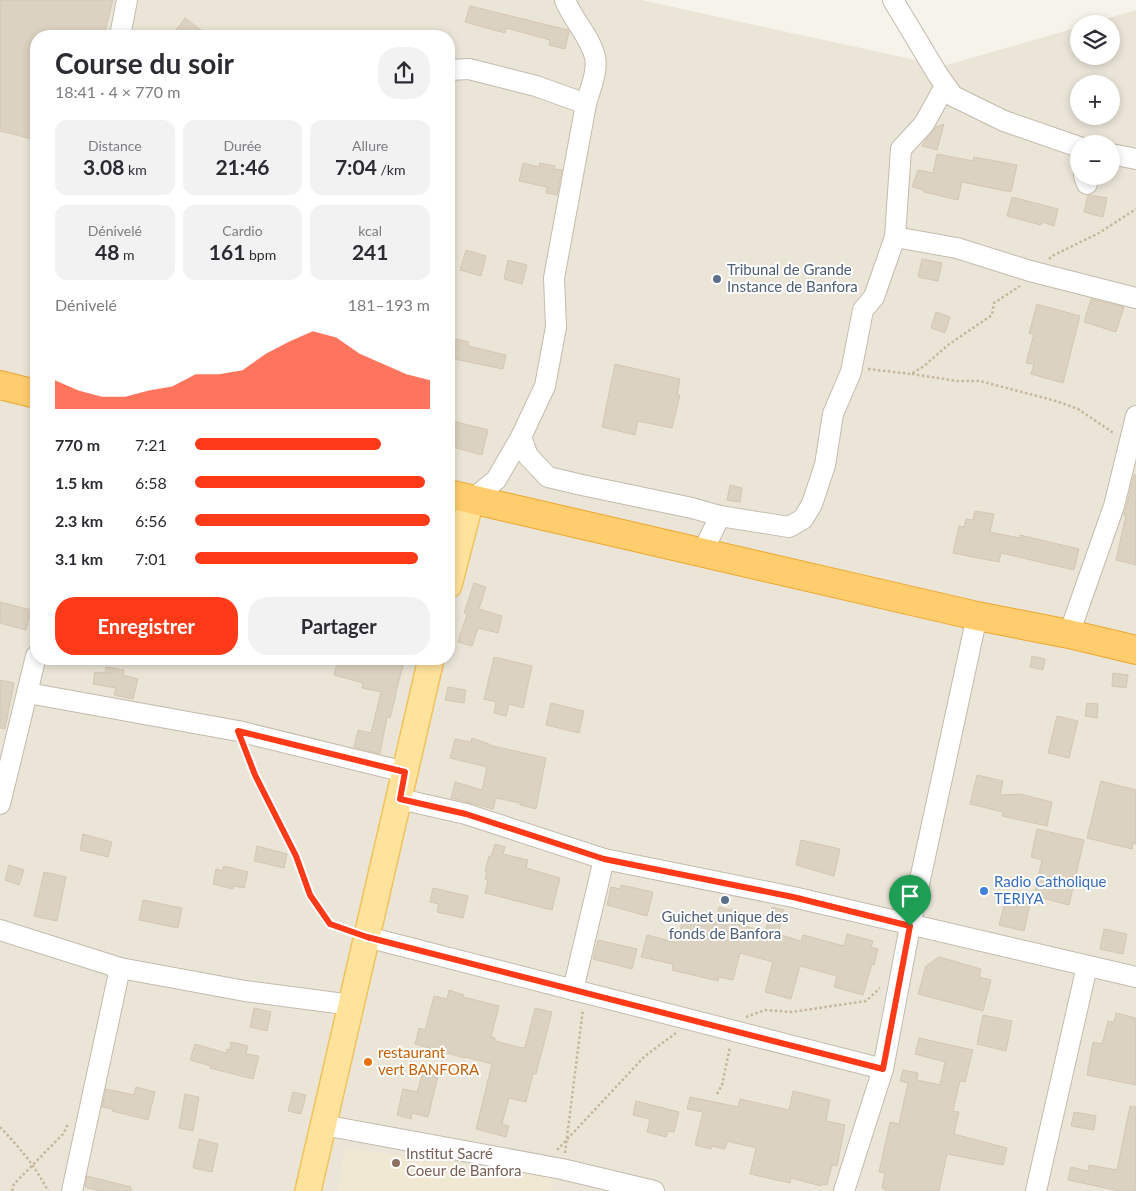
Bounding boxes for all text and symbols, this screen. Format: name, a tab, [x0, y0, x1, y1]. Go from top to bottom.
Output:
map controls	[1070, 15, 1120, 185]
button: layers	[1070, 15, 1120, 65]
text: Course du soir	[55, 46, 234, 80]
button: share	[378, 47, 430, 99]
button: +	[1070, 75, 1120, 125]
text: 18:41 · 4 × 770 m	[55, 82, 180, 101]
button: −	[1070, 135, 1120, 185]
text: Distance	[88, 137, 142, 154]
text: Durée	[224, 137, 261, 154]
text: Allure	[352, 137, 388, 154]
text: 3.08	[83, 154, 124, 179]
text: 21:46	[215, 154, 270, 179]
text: 7:04	[335, 154, 377, 179]
text: km	[124, 161, 147, 178]
text: /km	[377, 161, 405, 178]
text: Dénivelé	[88, 222, 142, 239]
text: Cardio	[222, 222, 263, 239]
text: kcal	[358, 222, 382, 239]
text: 48	[95, 239, 119, 264]
text: 161	[209, 239, 245, 264]
text: 241	[352, 239, 388, 264]
text: m	[119, 246, 135, 263]
text: bpm	[245, 246, 276, 263]
place label: Tribunal de Grande Instance de Banfora	[727, 260, 858, 295]
marker: Tribunal de Grande Instance de Banfora	[711, 273, 723, 285]
text: Dénivelé	[55, 295, 117, 314]
text: 181–193 m	[348, 295, 430, 314]
text: 770 m	[55, 435, 100, 454]
text: 7:21	[135, 435, 167, 454]
text: 1.5 km	[55, 473, 103, 492]
text: 6:58	[135, 473, 167, 492]
text: 2.3 km	[55, 511, 103, 530]
text: 6:56	[135, 511, 167, 530]
text: 3.1 km	[55, 549, 103, 568]
text: 7:01	[135, 549, 167, 568]
button: Enregistrer	[55, 597, 238, 655]
button: Partager	[248, 597, 430, 655]
place label: Radio Catholique TERIYA	[994, 872, 1107, 907]
pin	[889, 875, 931, 926]
icon: arrive	[896, 882, 924, 910]
marker: Radio Catholique TERIYA	[978, 885, 990, 897]
marker: Guichet unique des fonds de Banfora	[719, 894, 731, 906]
place label: Guichet unique des fonds de Banfora	[661, 907, 789, 942]
place label: restaurant vert BANFORA	[378, 1043, 480, 1078]
marker: restaurant vert BANFORA	[362, 1056, 374, 1068]
place label: Institut Sacré Coeur de Banfora	[406, 1144, 521, 1179]
marker: Institut Sacré Coeur de Banfora	[390, 1157, 402, 1169]

